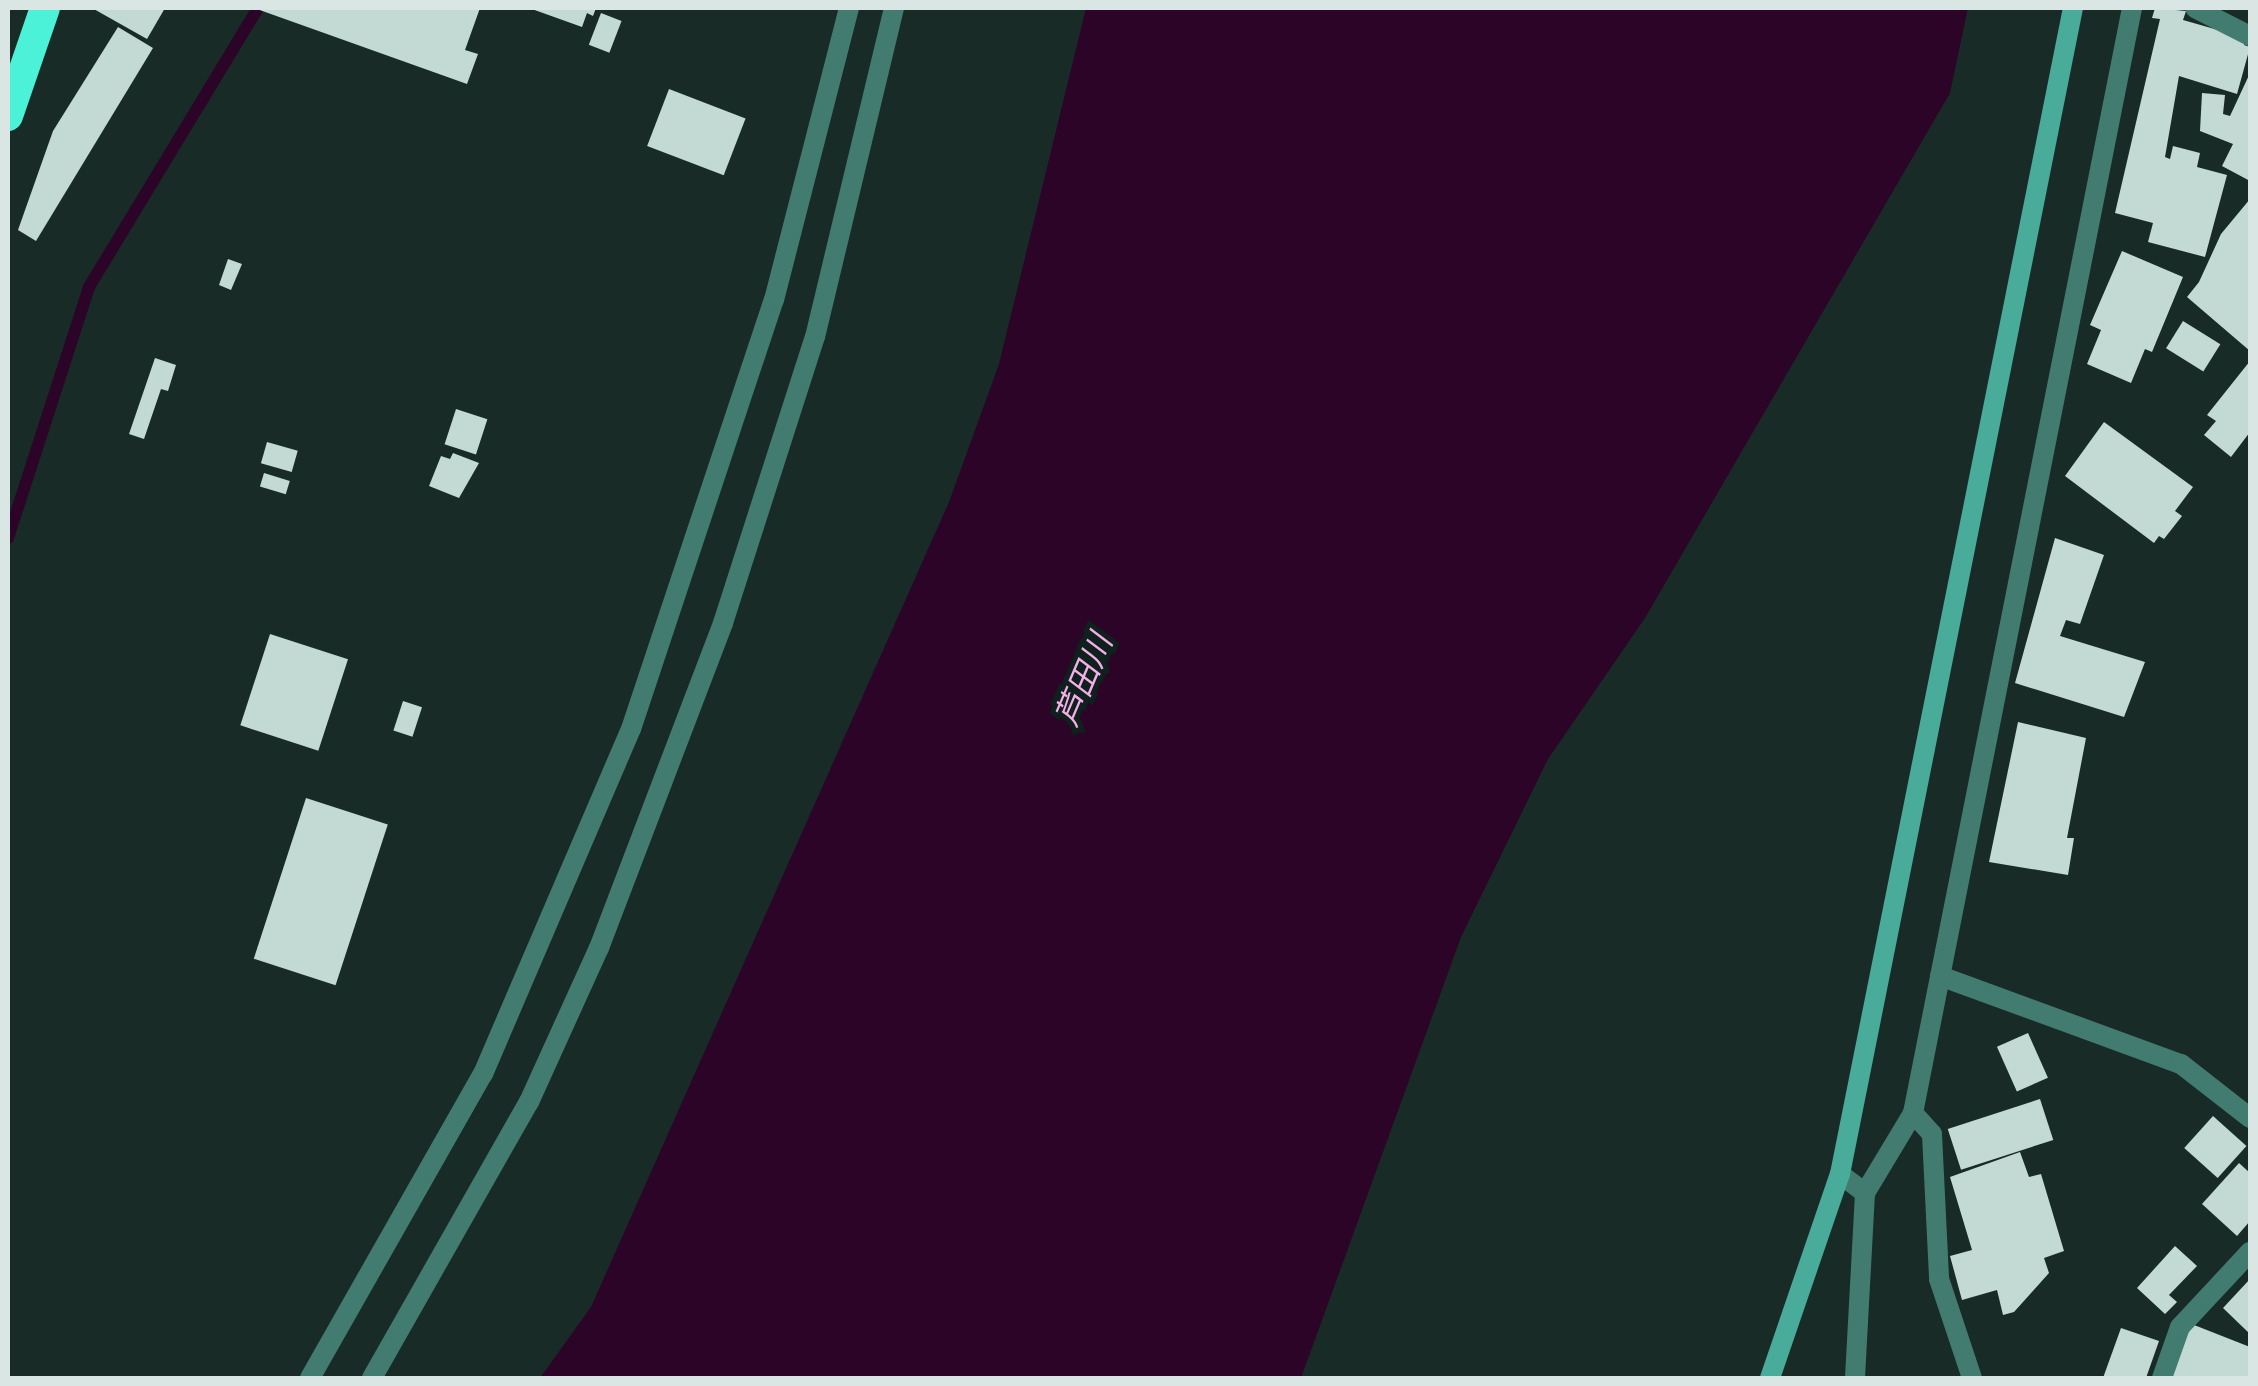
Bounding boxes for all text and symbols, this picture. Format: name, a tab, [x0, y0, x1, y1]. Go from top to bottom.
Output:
water label: 芦田川	[1048, 628, 1120, 732]

